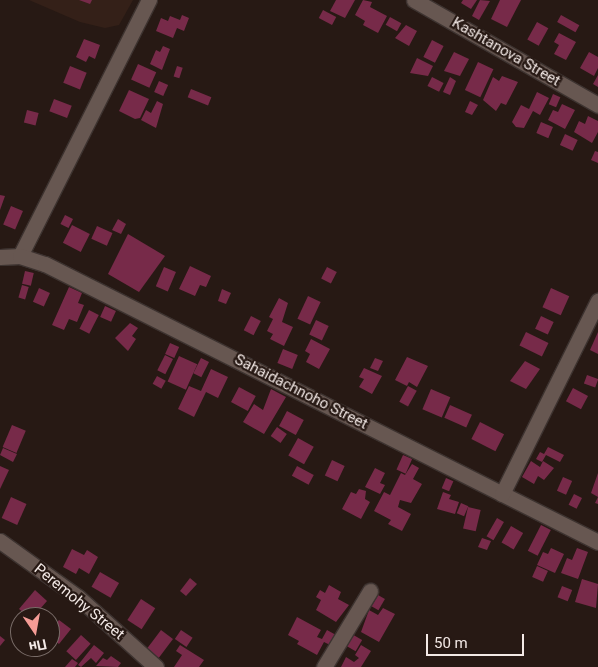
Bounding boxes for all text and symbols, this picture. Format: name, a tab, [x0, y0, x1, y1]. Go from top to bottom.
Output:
street label: Kashtanova Street	[449, 14, 563, 90]
street label: Sahaidachnoho Street	[232, 351, 370, 433]
street label: Peremohy Street	[30, 560, 128, 644]
north arrow	[10, 607, 60, 657]
scale bar	[428, 624, 526, 656]
text: 50 m	[434, 634, 468, 652]
text: Пн	[28, 636, 48, 655]

